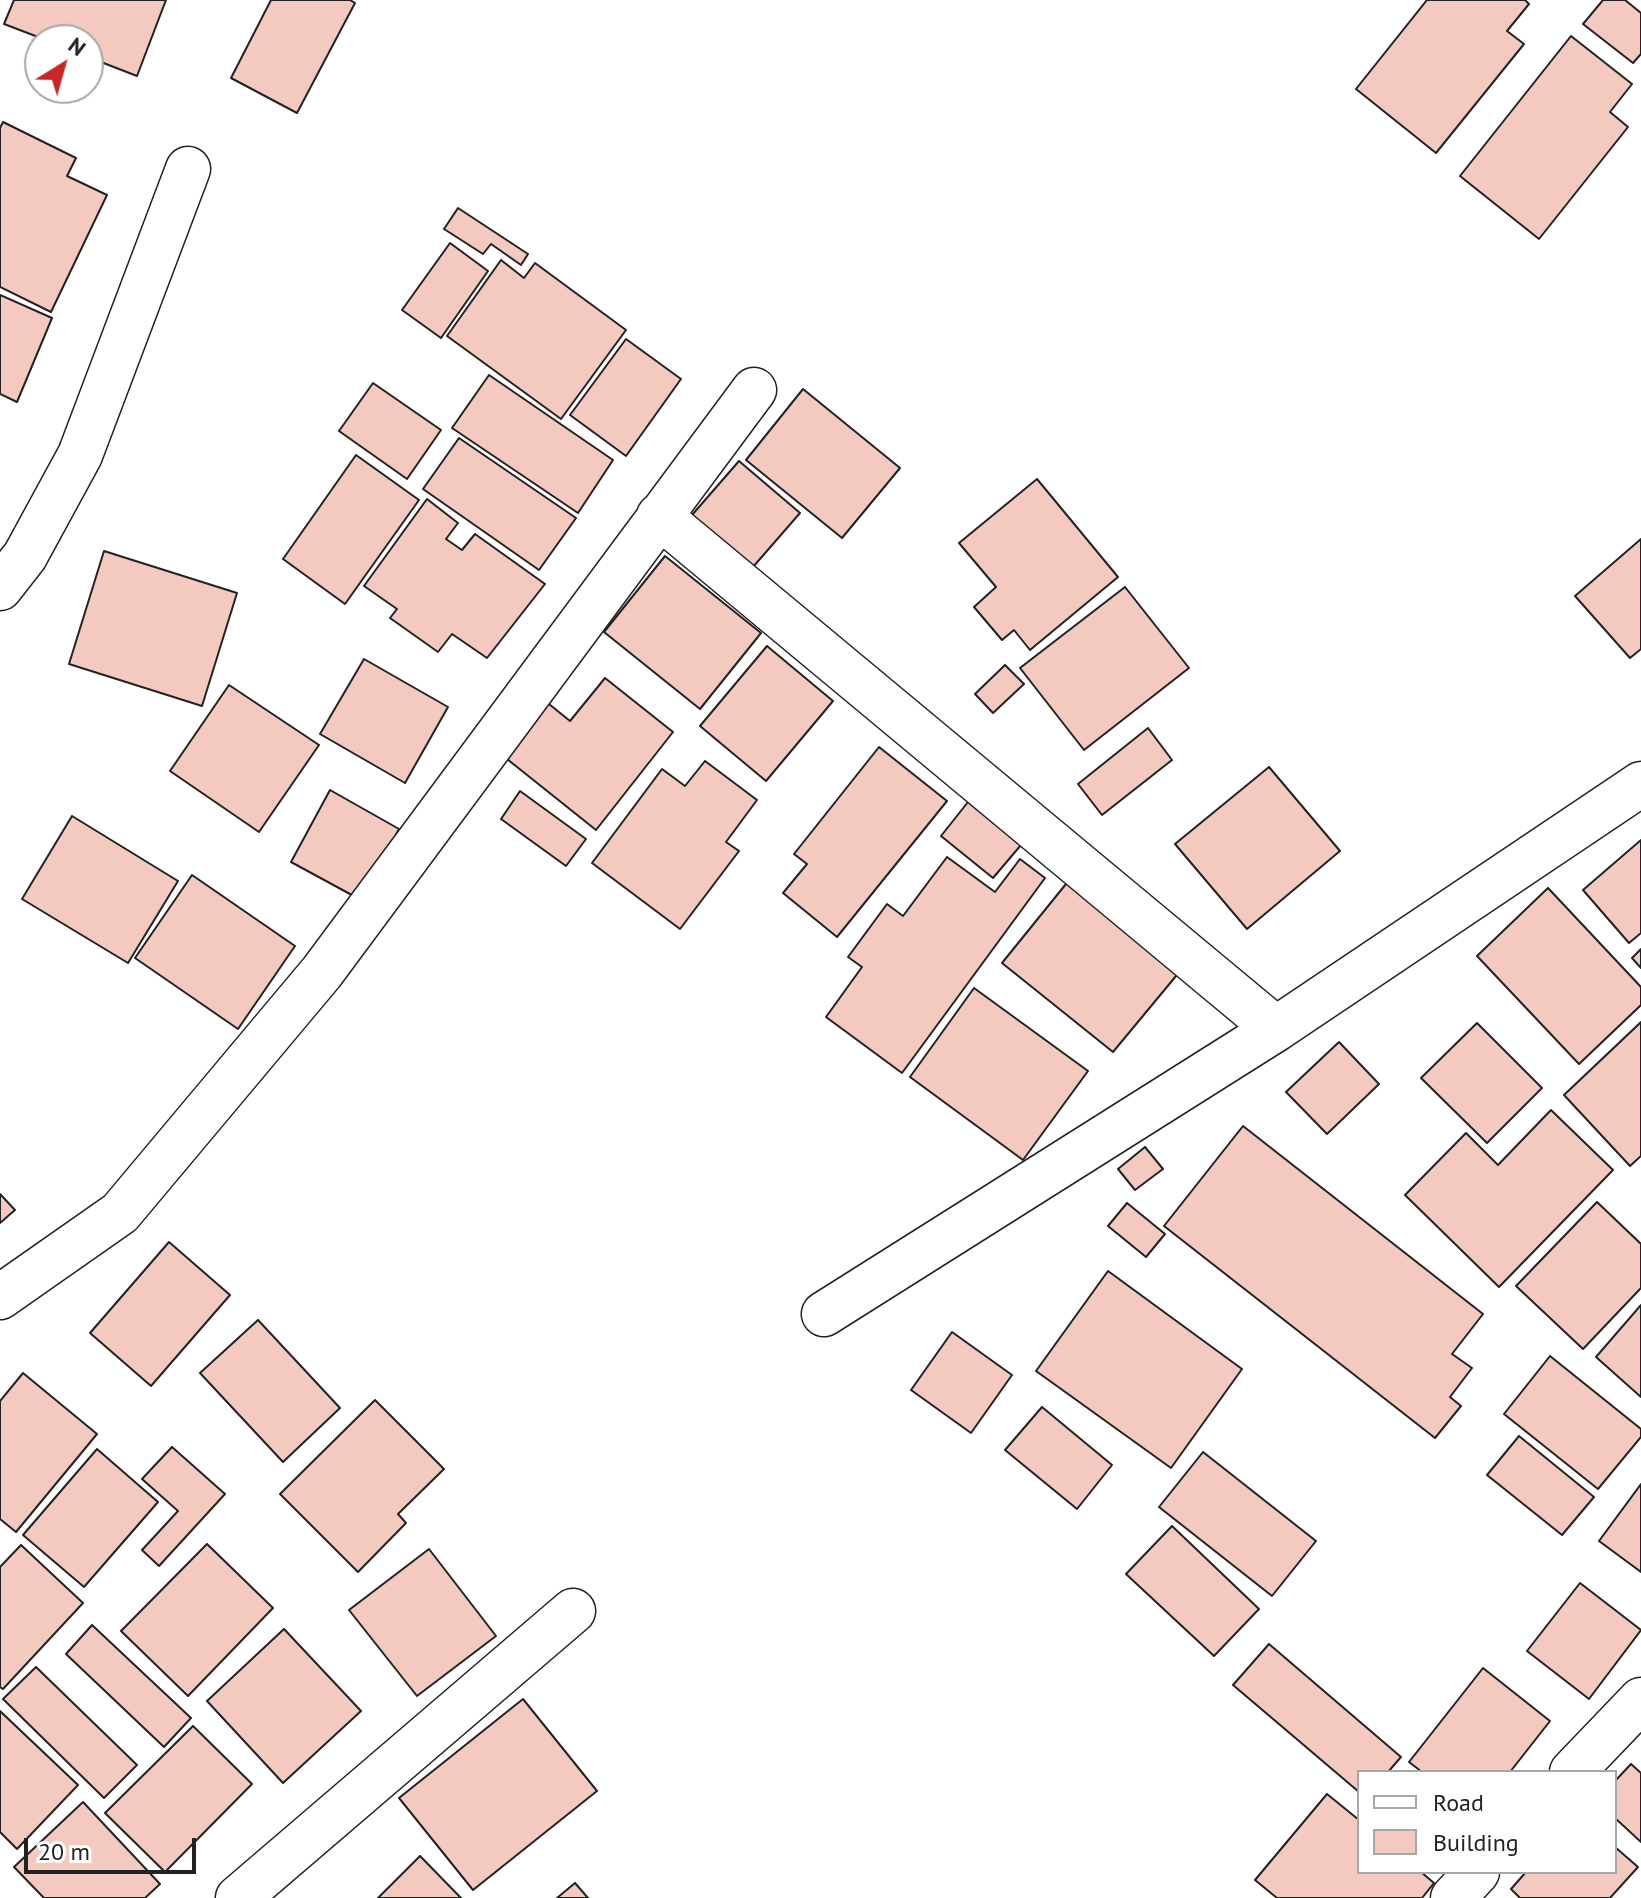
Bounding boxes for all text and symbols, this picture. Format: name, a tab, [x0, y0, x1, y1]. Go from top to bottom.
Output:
north arrow	[24, 24, 104, 104]
text: N	[63, 31, 91, 62]
legend	[1357, 1770, 1617, 1874]
text: Road	[1433, 1787, 1484, 1818]
scale bar	[28, 1822, 200, 1872]
text: Building	[1433, 1827, 1519, 1858]
text: 20 m	[38, 1836, 90, 1867]

